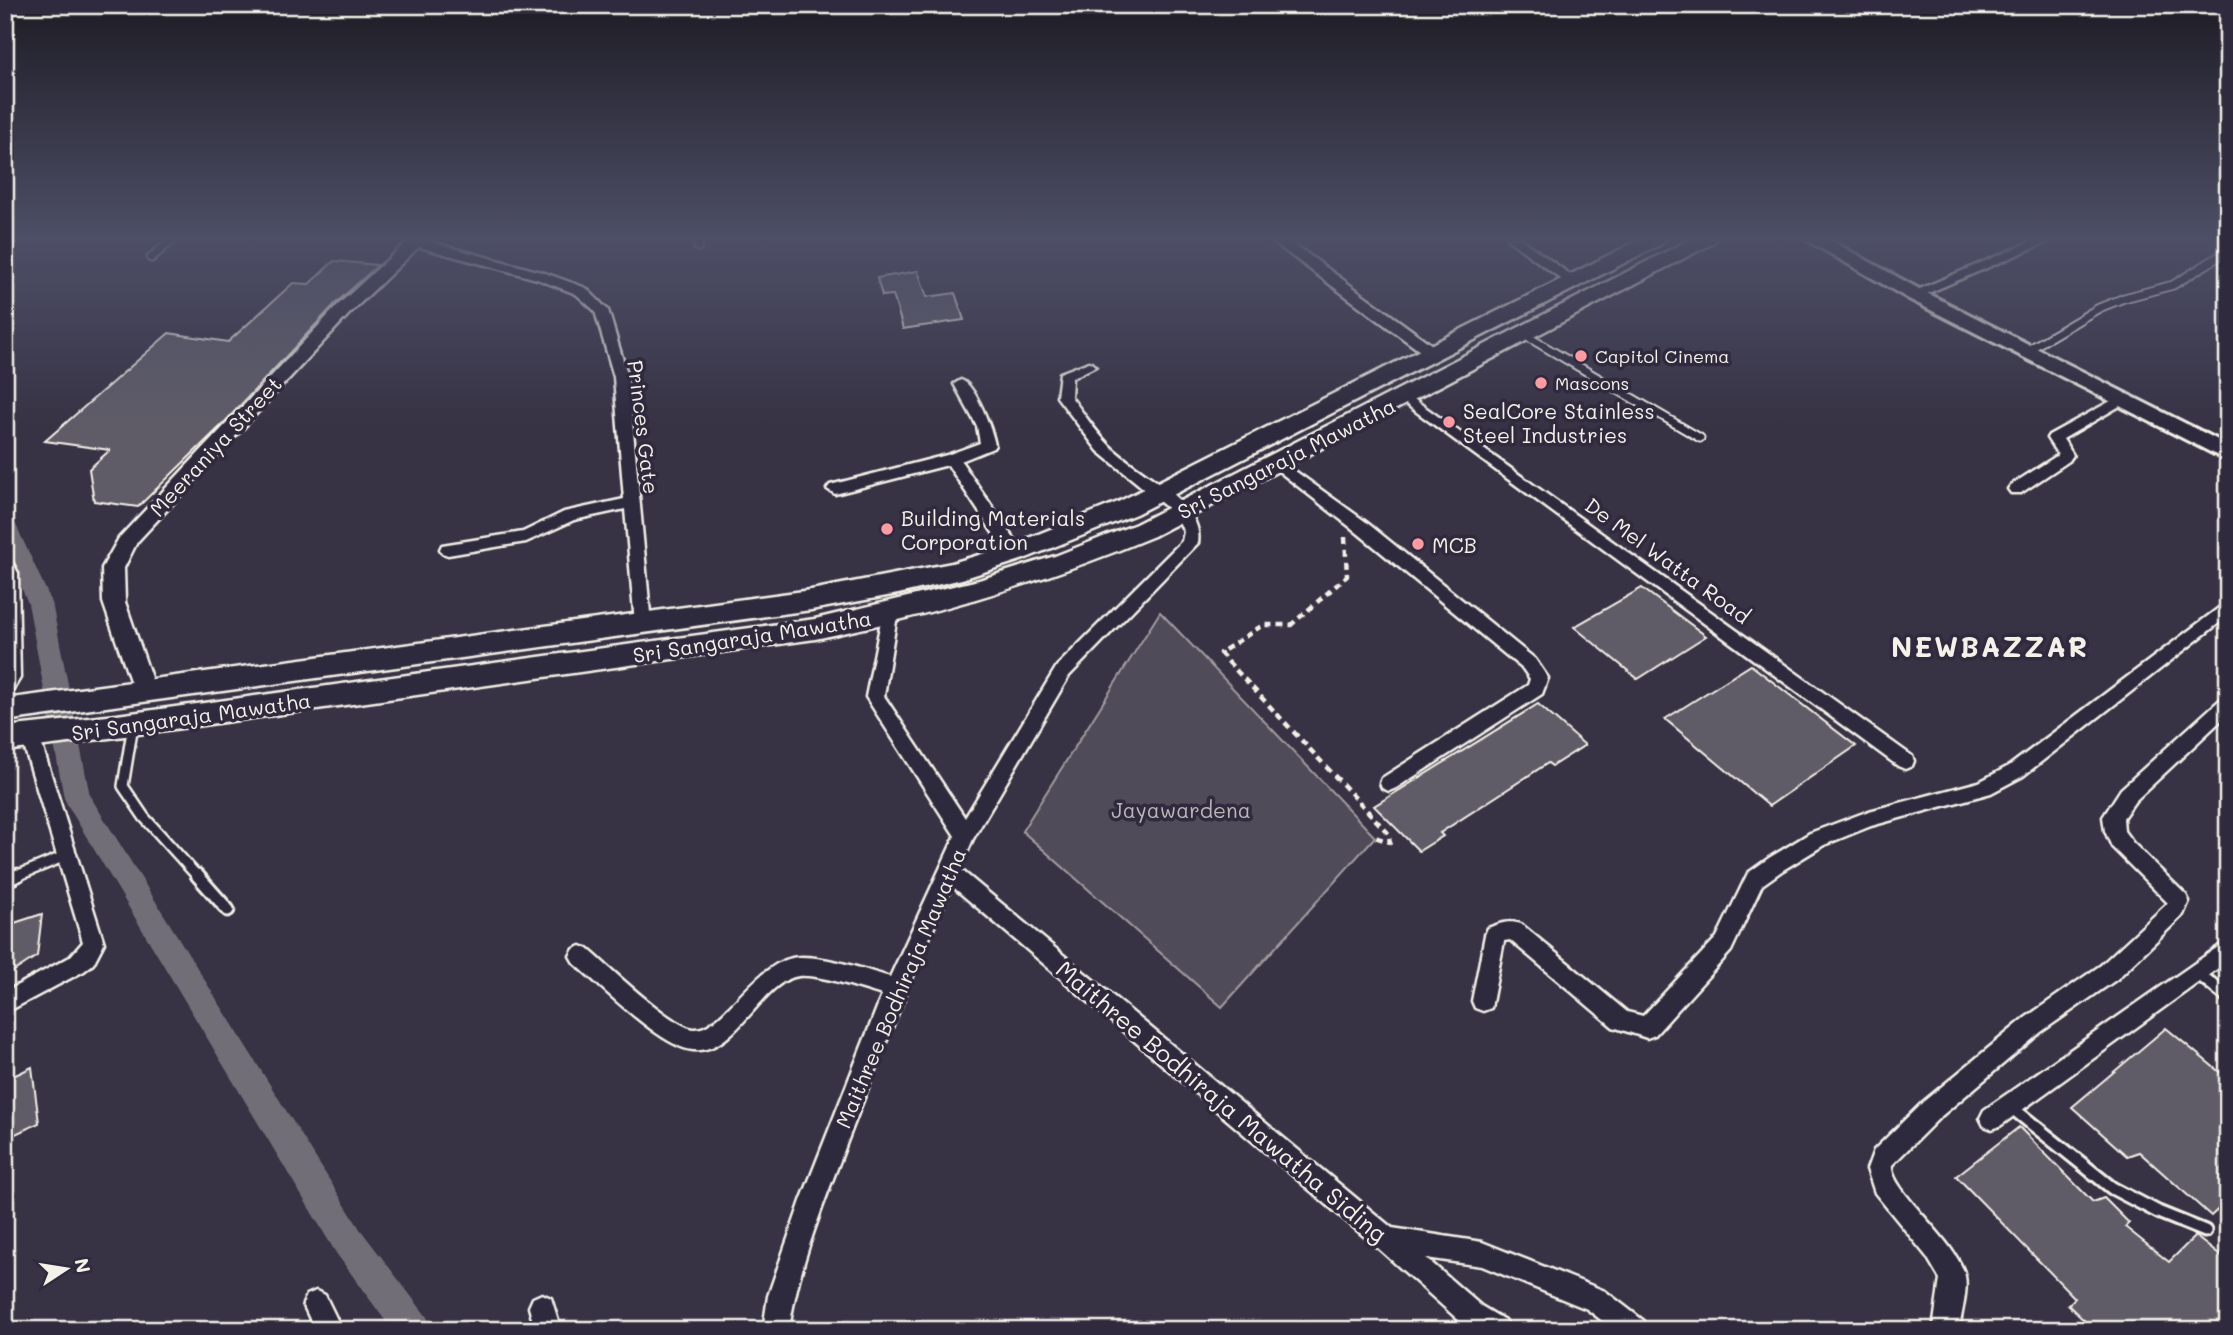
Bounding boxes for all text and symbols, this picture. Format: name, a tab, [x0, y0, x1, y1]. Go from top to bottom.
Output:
place label: Capitol Cinema	[1595, 344, 1730, 368]
marker: Capitol Cinema	[1573, 348, 1589, 364]
street label: Princes Gate	[622, 359, 666, 495]
street label: Meeraniya Street	[143, 370, 287, 522]
place label: Mascons	[1555, 371, 1629, 395]
marker: Mascons	[1533, 375, 1549, 391]
street label: Sri Sangaraja Mawatha	[1172, 391, 1400, 525]
place label: SealCore Stainless Steel Industries	[1463, 397, 1655, 448]
marker: SealCore Stainless Steel Industries	[1441, 414, 1457, 430]
street label: De Mel Watta Road	[1580, 491, 1756, 629]
place label: Building Materials Corporation	[901, 504, 1085, 555]
marker: Building Materials Corporation	[879, 521, 895, 537]
place label: MCB	[1432, 531, 1477, 558]
marker: MCB	[1410, 536, 1426, 552]
street label: Sri Sangaraja Mawatha	[631, 604, 873, 668]
district label: NEWBAZZAR	[1891, 628, 2089, 664]
street label: Sri Sangaraja Mawatha	[70, 686, 312, 746]
park label: Jayawardena	[1111, 796, 1251, 823]
street label: Maithree Bodhiraja Mawatha	[829, 844, 971, 1132]
street label: Maithree Bodhiraja Mawatha Siding	[1050, 953, 1394, 1249]
north arrow	[32, 1234, 102, 1304]
text: N	[69, 1256, 97, 1275]

